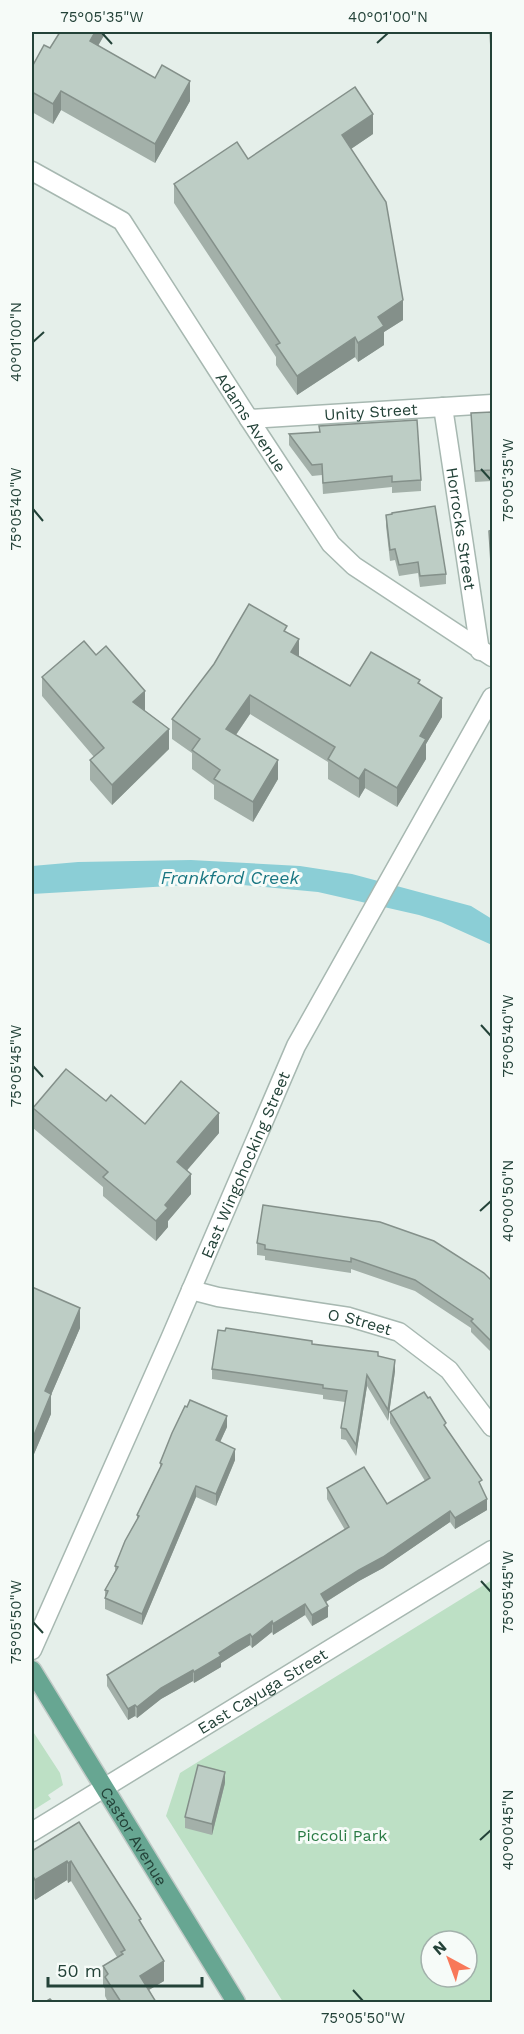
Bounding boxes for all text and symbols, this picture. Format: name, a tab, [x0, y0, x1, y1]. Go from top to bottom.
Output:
text: 75°05'35"W	[60, 8, 144, 26]
text: 40°01'00"N	[348, 8, 428, 26]
text: 40°01'00"N	[7, 302, 25, 382]
street label: Adams Avenue	[212, 369, 290, 475]
street label: Unity Street	[323, 399, 418, 424]
text: 75°05'35"W	[499, 438, 517, 522]
street label: Horrocks Street	[443, 466, 480, 591]
text: 75°05'40"W	[7, 467, 25, 551]
water label: Frankford Creek	[161, 867, 301, 888]
text: 75°05'40"W	[499, 994, 517, 1078]
text: 75°05'45"W	[7, 1025, 25, 1107]
street label: East Wingohocking Street	[197, 1068, 294, 1261]
text: 40°00'50"N	[499, 1160, 517, 1242]
street label: O Street	[327, 1304, 395, 1339]
text: 75°05'45"W	[499, 1551, 517, 1633]
text: 75°05'50"W	[7, 1580, 25, 1664]
street label: East Cayuga Street	[194, 1644, 331, 1738]
street label: Castor Avenue	[97, 1783, 172, 1889]
text: 40°00'45"N	[499, 1789, 517, 1871]
park label: Piccoli Park	[297, 1826, 387, 1845]
north arrow	[419, 1929, 479, 1989]
text: N	[429, 1937, 450, 1959]
scale bar	[48, 1950, 202, 1988]
text: 50 m	[57, 1960, 102, 1981]
text: 75°05'50"W	[321, 2009, 405, 2027]

